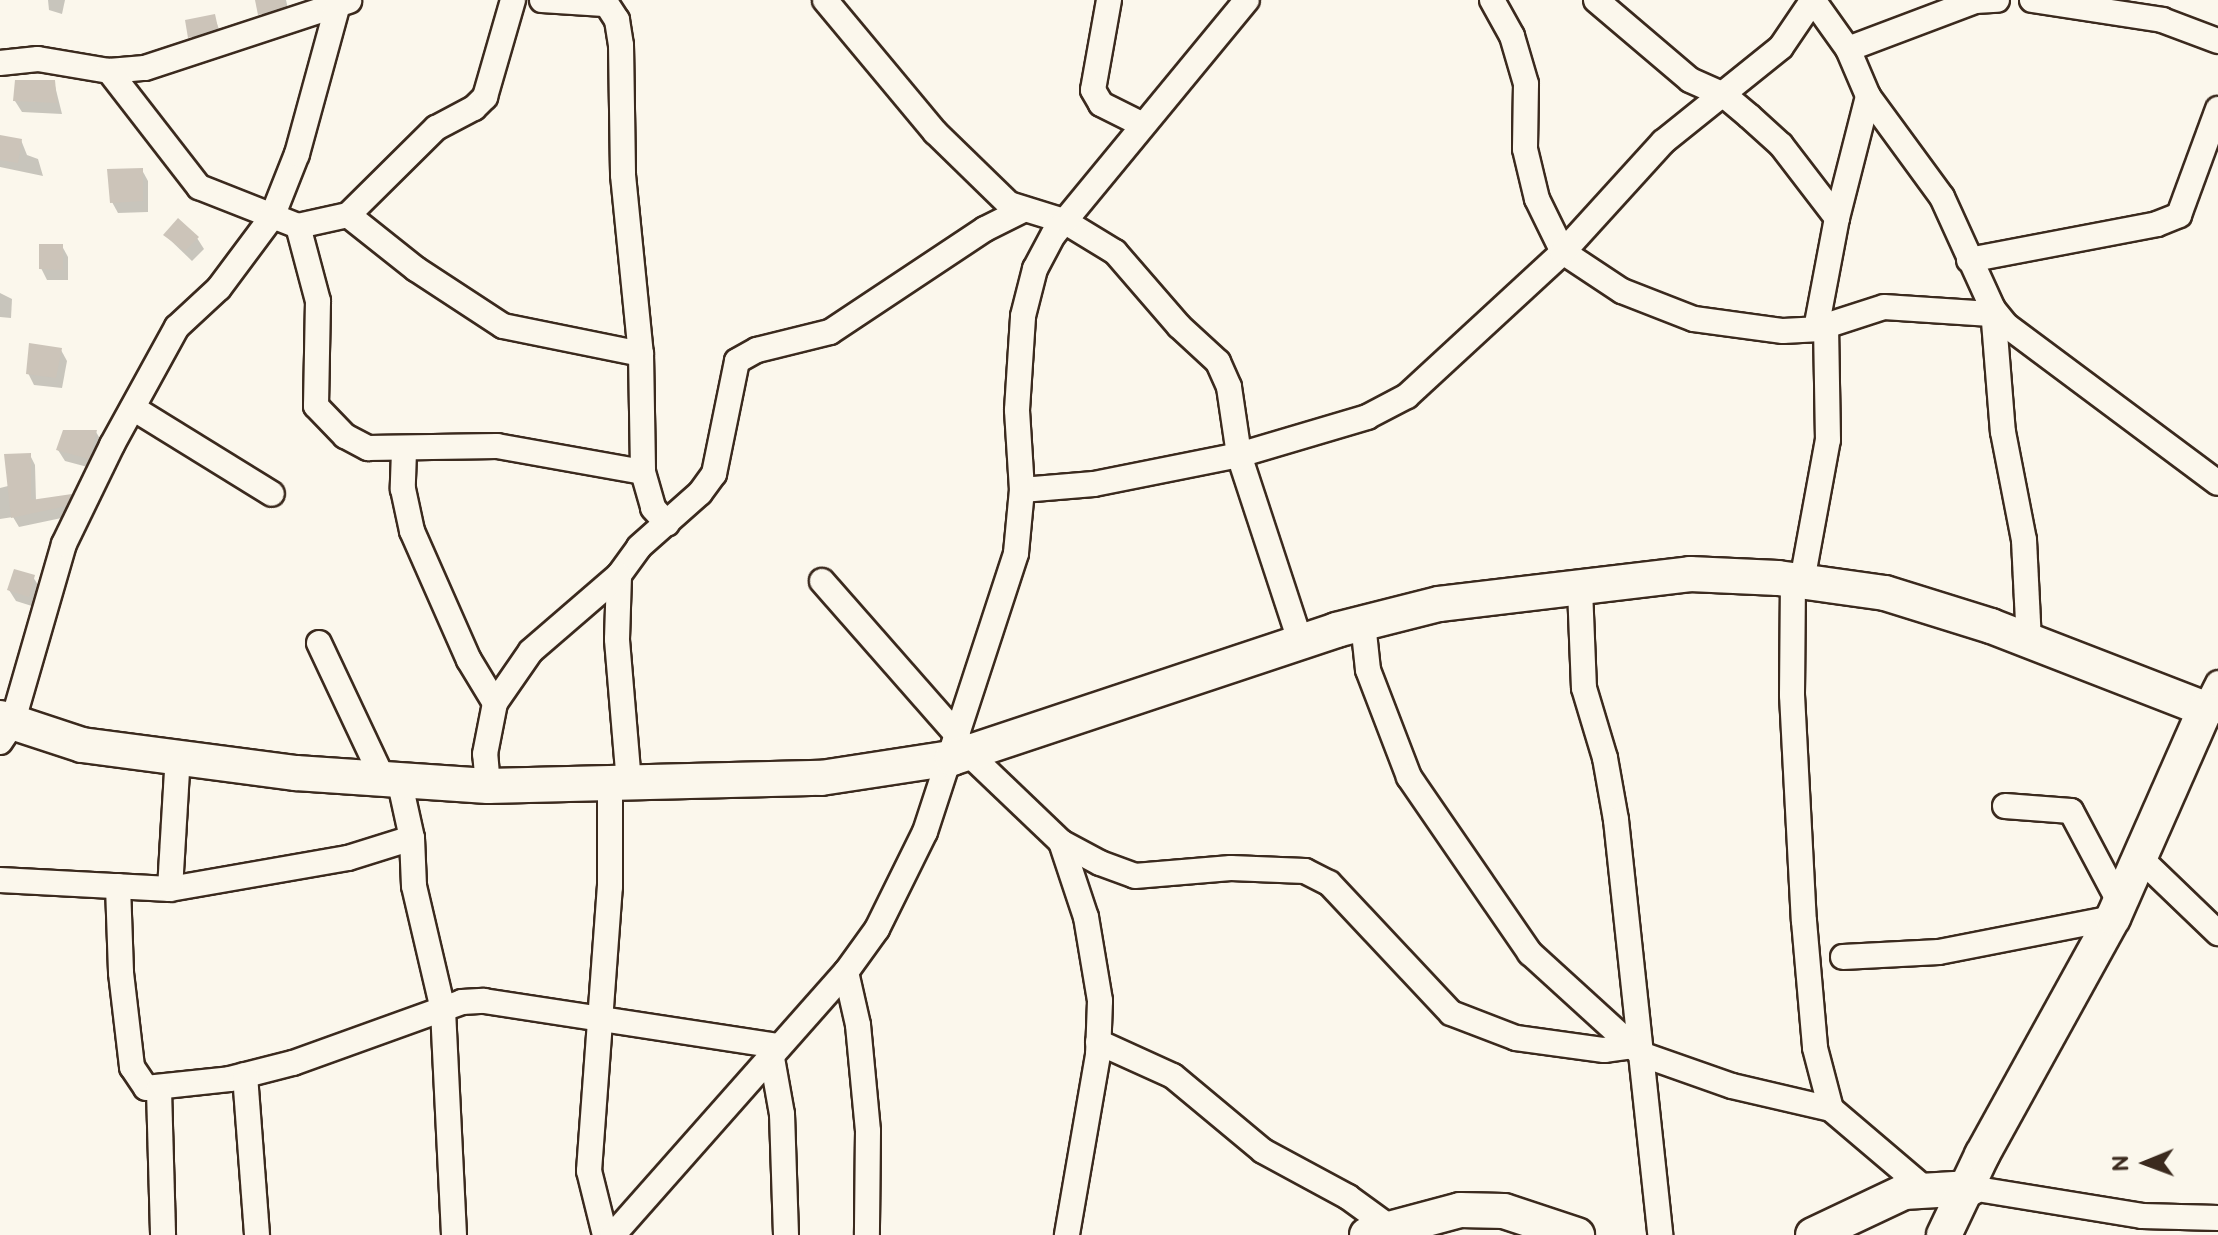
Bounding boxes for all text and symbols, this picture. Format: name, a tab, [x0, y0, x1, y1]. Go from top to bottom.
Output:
north arrow	[2106, 1123, 2186, 1203]
text: N	[2108, 1155, 2135, 1172]

